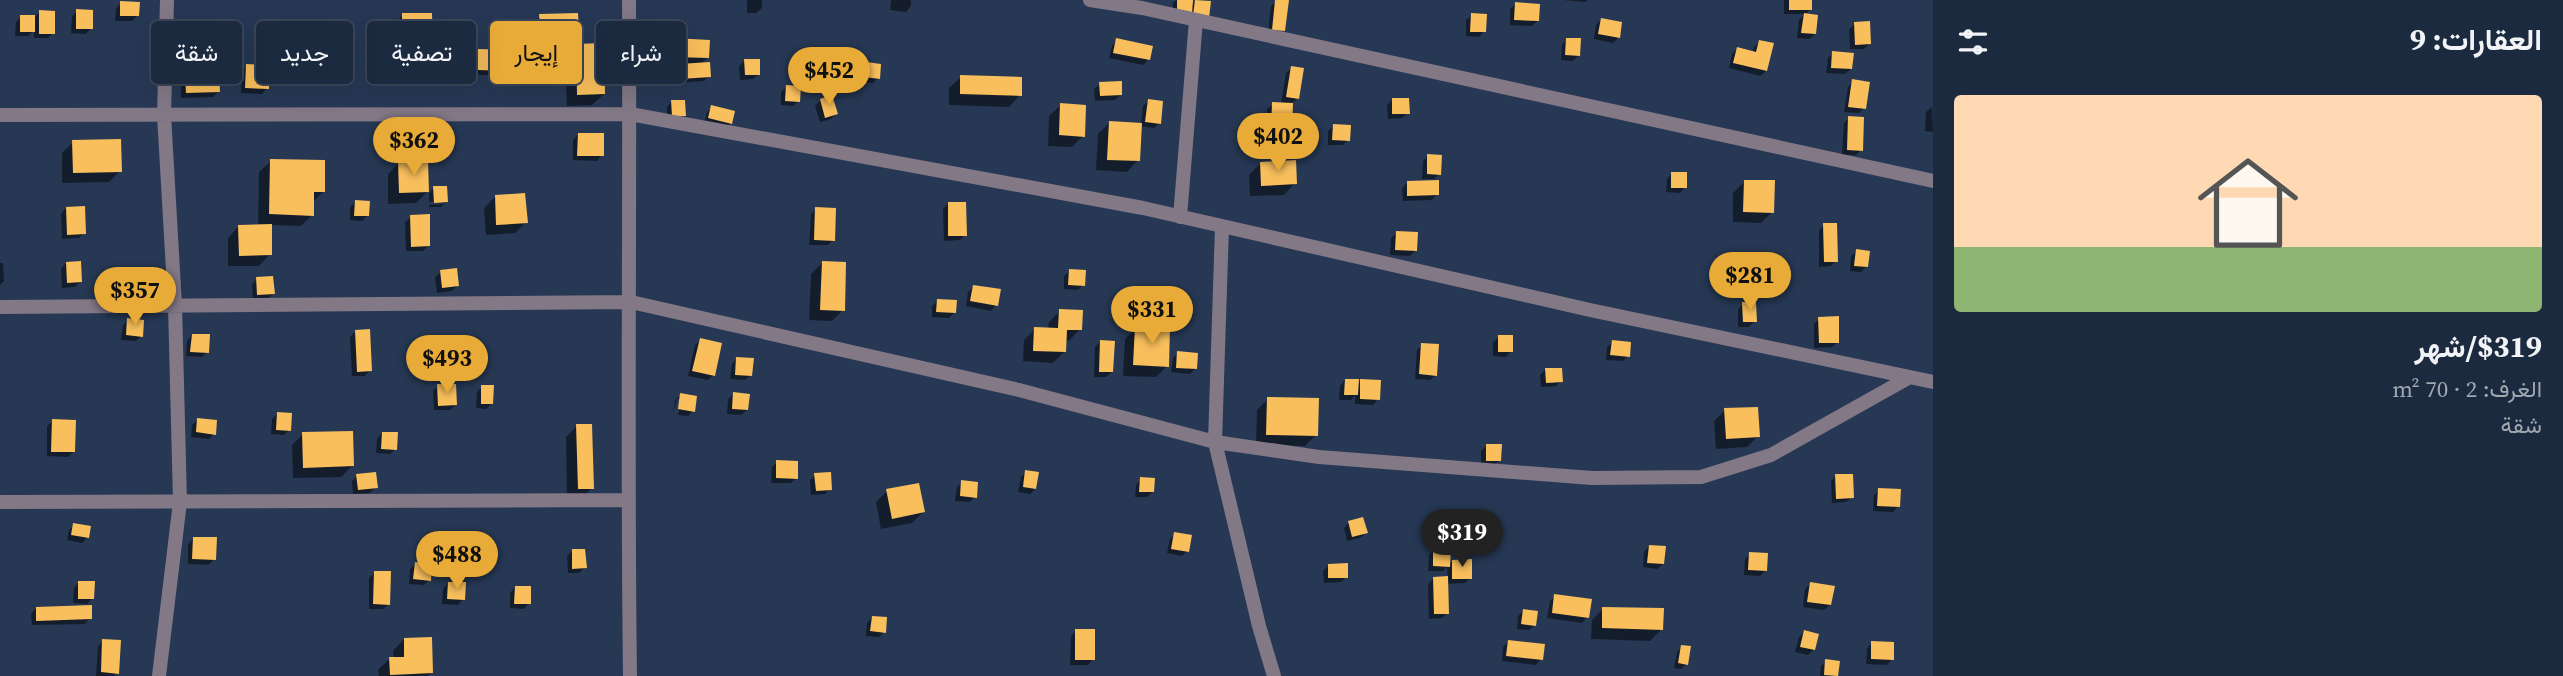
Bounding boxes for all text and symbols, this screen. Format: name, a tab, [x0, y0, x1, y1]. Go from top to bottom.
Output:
text: العقارات: 9	[2410, 19, 2542, 60]
chip: شقة	[151, 21, 242, 84]
chip: جديد	[256, 21, 353, 84]
chip: تصفية	[367, 21, 476, 84]
chip: إيجار	[490, 21, 582, 84]
chip: شراء	[596, 21, 686, 84]
icon: filters	[1954, 23, 1992, 61]
pin: $452	[788, 48, 870, 107]
text: $452	[804, 54, 854, 86]
pin: $402	[1237, 114, 1319, 173]
pin: $362	[373, 118, 455, 177]
text: $402	[1253, 120, 1303, 152]
text: $362	[389, 124, 439, 156]
icon: home	[2185, 140, 2311, 266]
pin: $281	[1709, 252, 1791, 312]
text: $281	[1725, 259, 1775, 291]
pin: $357	[94, 268, 176, 327]
text: $357	[110, 274, 160, 306]
pin: $331	[1111, 286, 1193, 346]
text: $331	[1127, 293, 1177, 325]
text: $319/شهر	[2415, 326, 2542, 367]
pin: $493	[406, 336, 488, 395]
text: $493	[422, 342, 472, 374]
text: الغرف: 2 · 70 m²	[2392, 373, 2542, 405]
text: شقة	[2500, 409, 2542, 441]
pin: $319	[1421, 510, 1503, 569]
text: $319	[1437, 516, 1487, 548]
pin: $488	[416, 532, 498, 591]
text: $488	[432, 538, 482, 570]

